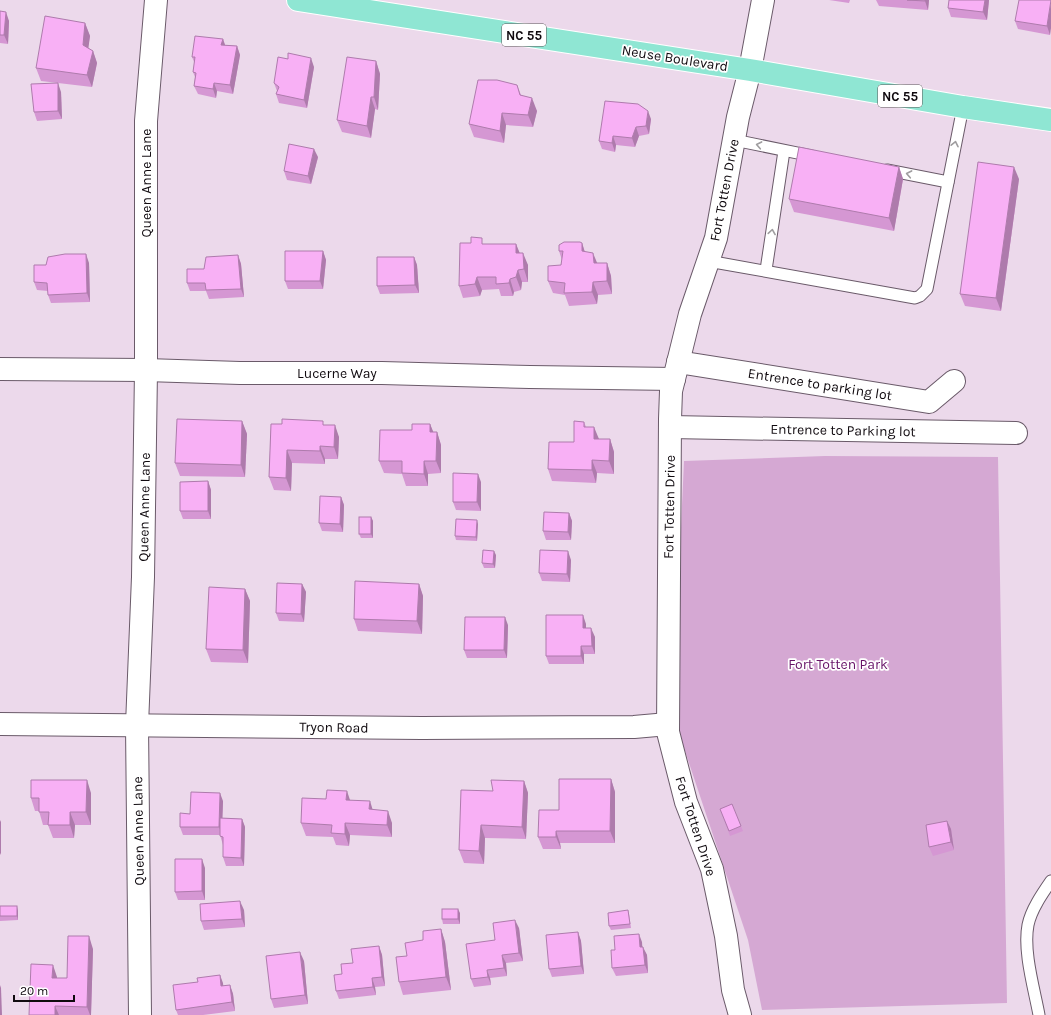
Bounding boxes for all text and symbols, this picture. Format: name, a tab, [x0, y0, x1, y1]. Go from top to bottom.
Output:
road number: NC 55	[502, 24, 546, 46]
street label: Neuse Boulevard	[621, 42, 729, 75]
road number: NC 55	[878, 85, 922, 107]
street label: Queen Anne Lane	[138, 128, 155, 238]
street label: Fort Totten Drive	[706, 137, 743, 243]
one-way arrow	[951, 141, 959, 147]
one-way arrow	[756, 142, 762, 150]
one-way arrow	[906, 171, 912, 179]
one-way arrow	[767, 229, 776, 235]
street label: Lucerne Way	[297, 365, 377, 382]
street label: Entrence to parking lot	[747, 365, 893, 404]
street label: Entrence to Parking lot	[770, 421, 916, 440]
street label: Queen Anne Lane	[135, 452, 154, 562]
street label: Fort Totten Drive	[660, 455, 679, 559]
park label: Fort Totten Park	[788, 656, 888, 673]
street label: Tryon Road	[299, 718, 369, 737]
street label: Fort Totten Drive	[671, 774, 720, 878]
street label: Queen Anne Lane	[129, 776, 148, 886]
scale bar	[14, 977, 74, 1003]
text: 20 m	[20, 984, 48, 998]

